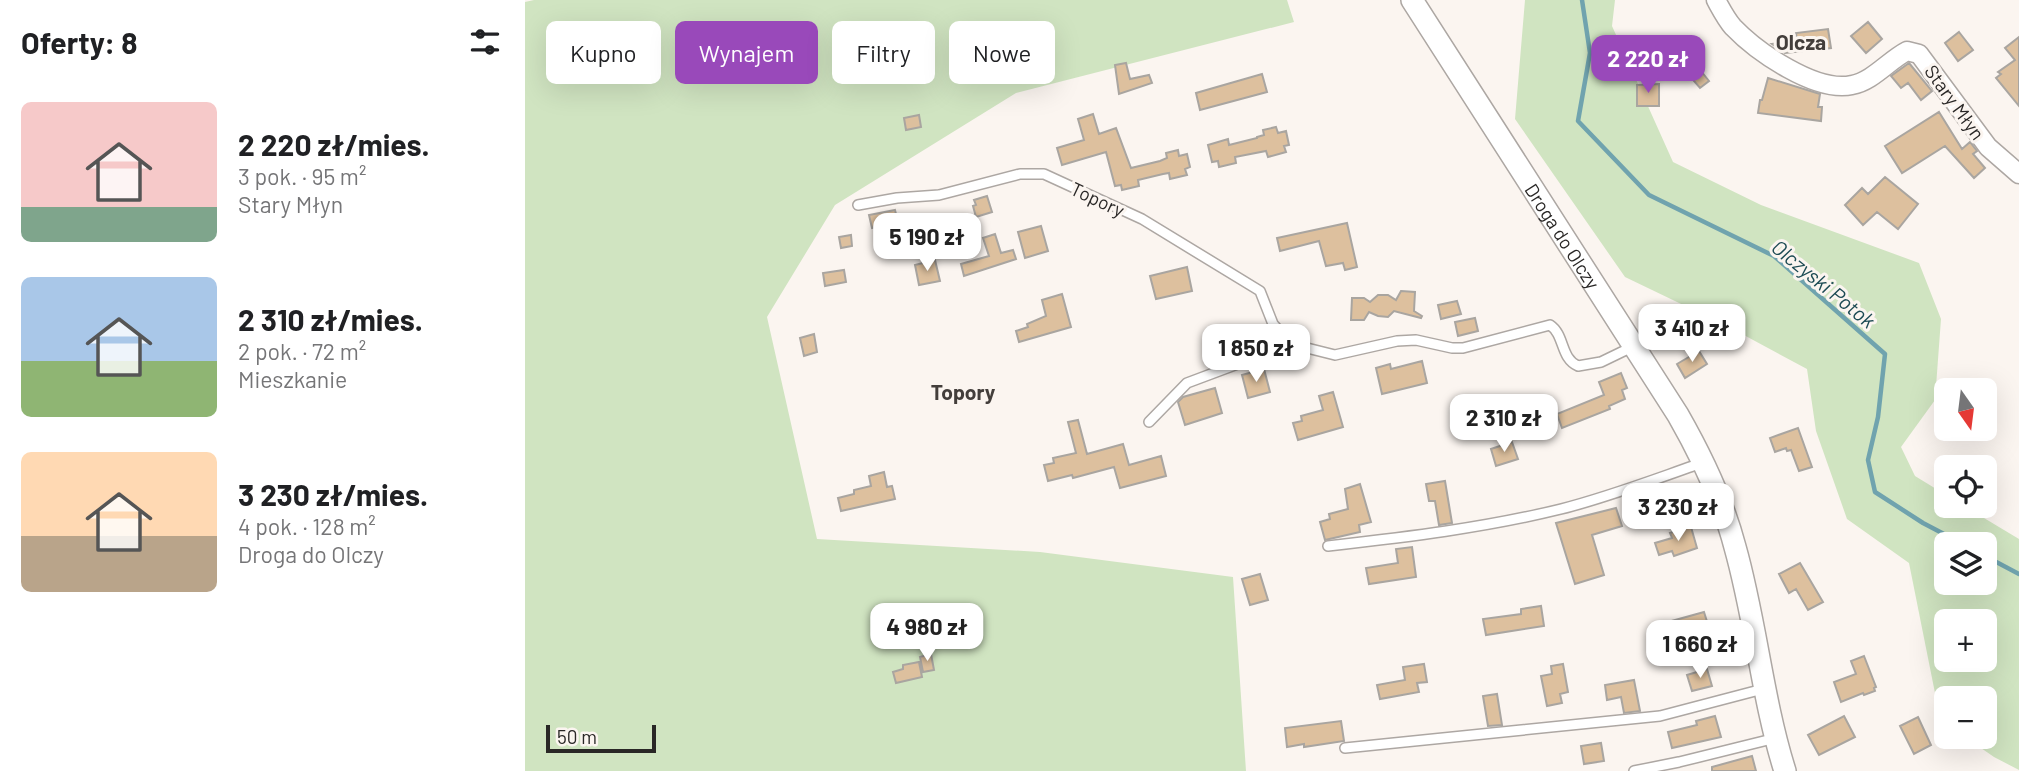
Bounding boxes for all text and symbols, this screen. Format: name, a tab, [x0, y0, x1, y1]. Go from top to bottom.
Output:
chip: Kupno	[546, 21, 661, 84]
chip: Wynajem	[675, 21, 818, 84]
chip: Filtry	[832, 21, 935, 84]
chip: Nowe	[949, 21, 1055, 84]
icon: filters	[466, 23, 504, 61]
text: Oferty: 8	[21, 24, 137, 60]
district label: Olcza	[1776, 29, 1826, 54]
pin: 2 220 zł	[1576, 36, 1720, 95]
text: 2 220 zł	[1607, 44, 1689, 72]
street label: Stary Młyn	[1920, 60, 1990, 144]
text: 2 220 zł/mies.	[238, 126, 430, 162]
icon: home	[77, 130, 161, 214]
text: 3 pok. · 95 m²	[238, 162, 366, 190]
street label: Topory	[1067, 177, 1129, 222]
street label: Droga do Olczy	[1521, 179, 1605, 293]
text: Stary Młyn	[238, 190, 343, 218]
pin: 5 190 zł	[855, 214, 999, 273]
text: 5 190 zł	[889, 222, 965, 250]
water label: Olczyski Potok	[1767, 234, 1882, 333]
text: 2 310 zł/mies.	[238, 301, 423, 337]
pin: 3 410 zł	[1620, 304, 1764, 364]
icon: home	[77, 305, 161, 389]
text: 3 410 zł	[1654, 313, 1730, 341]
pin: 1 850 zł	[1184, 324, 1328, 384]
text: 1 850 zł	[1218, 333, 1294, 361]
text: 2 pok. · 72 m²	[238, 337, 366, 365]
text: Mieszkanie	[238, 365, 347, 393]
north arrow	[1934, 378, 1997, 441]
map controls	[1934, 378, 1997, 749]
district label: Topory	[931, 379, 996, 404]
pin: 2 310 zł	[1432, 394, 1576, 454]
text: 2 310 zł	[1466, 403, 1542, 431]
button: locate	[1934, 455, 1997, 518]
text: 3 230 zł/mies.	[238, 476, 428, 512]
icon: home	[77, 480, 161, 564]
pin: 3 230 zł	[1606, 484, 1750, 543]
text: 3 230 zł	[1638, 492, 1718, 520]
text: 4 pok. · 128 m²	[238, 512, 376, 540]
button: layers	[1934, 532, 1997, 595]
text: Droga do Olczy	[238, 540, 384, 568]
pin: 4 980 zł	[855, 604, 999, 663]
button: +	[1934, 609, 1997, 672]
text: 4 980 zł	[886, 612, 968, 640]
pin: 1 660 zł	[1628, 620, 1772, 680]
text: 1 660 zł	[1662, 629, 1738, 657]
button: −	[1934, 686, 1997, 749]
scale bar	[546, 722, 656, 754]
text: 50 m	[557, 725, 597, 748]

